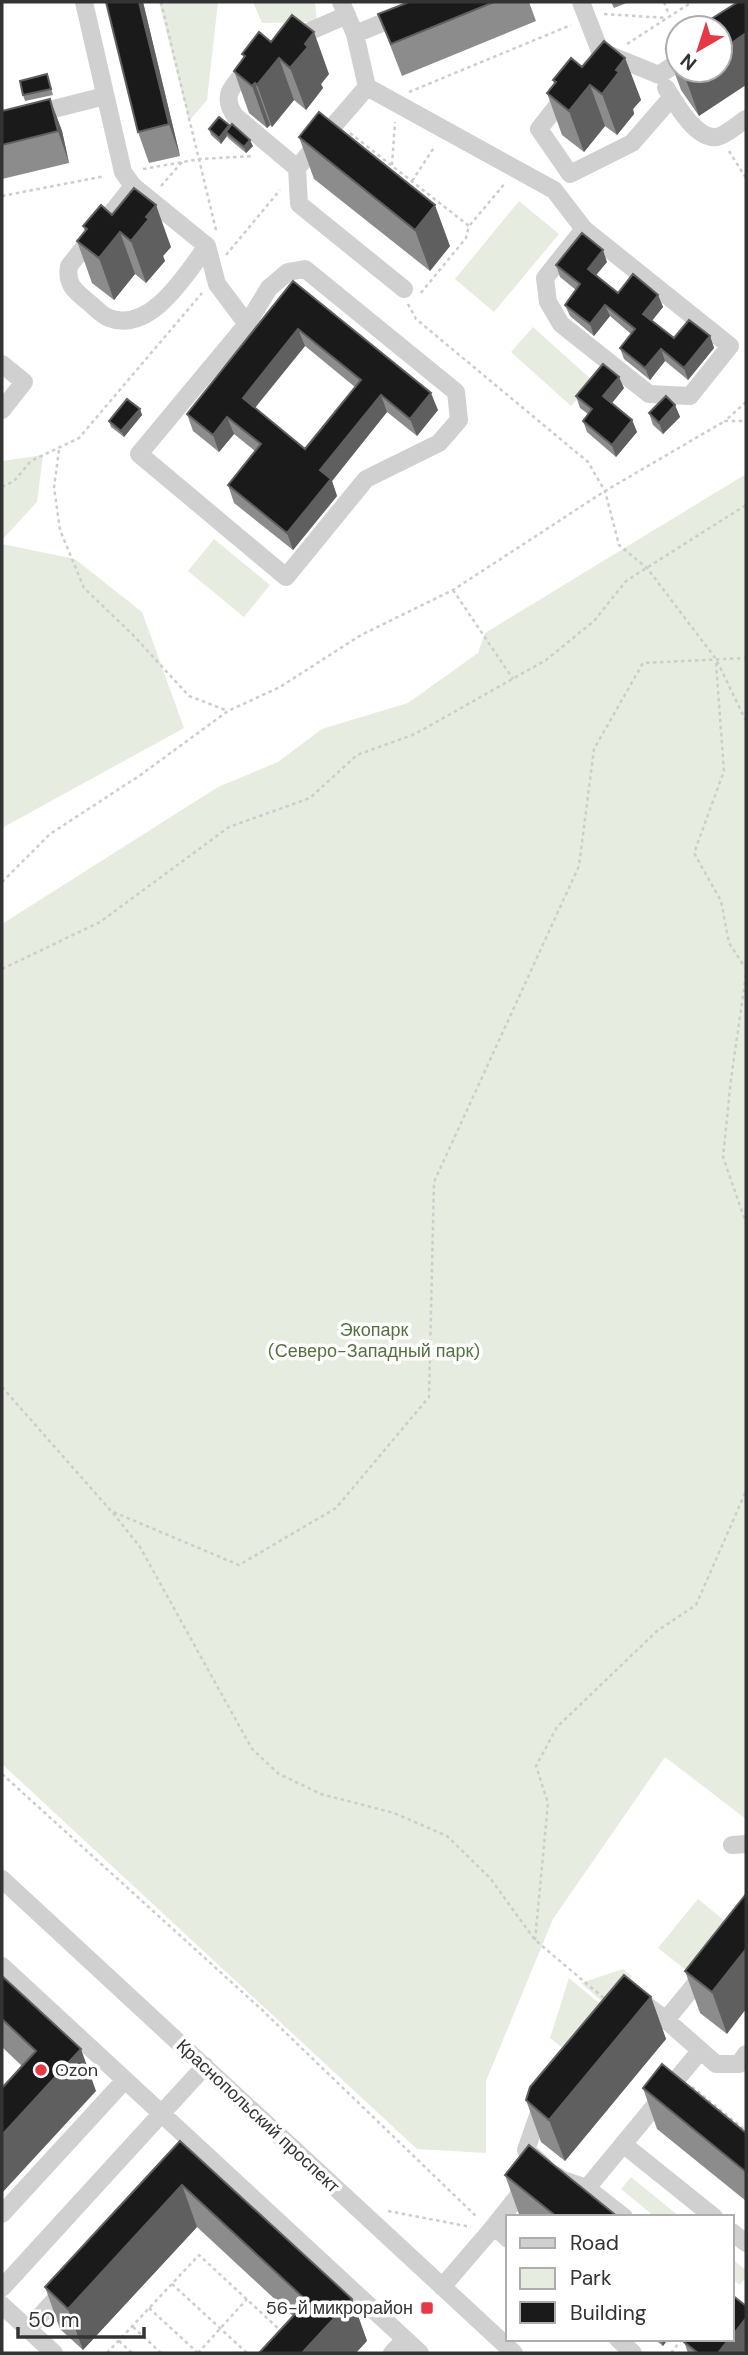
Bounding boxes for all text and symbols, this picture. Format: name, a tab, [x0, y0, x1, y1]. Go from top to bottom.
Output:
north arrow	[664, 14, 734, 84]
text: N	[675, 48, 702, 76]
park label: Экопарк (Северо-Западный парк)	[268, 1318, 480, 1363]
street label: Краснопольский проспект	[171, 2034, 345, 2198]
place label: Ozon	[55, 2058, 98, 2082]
marker: Ozon	[33, 2062, 49, 2078]
legend	[506, 2215, 734, 2341]
text: Road	[570, 2229, 619, 2257]
text: Park	[570, 2264, 612, 2292]
scale bar	[18, 2296, 144, 2340]
place label: 56-й микрорайон	[266, 2296, 413, 2320]
text: Building	[570, 2299, 647, 2327]
marker: 56-й микрорайон	[419, 2300, 435, 2316]
text: 50 m	[28, 2306, 79, 2334]

